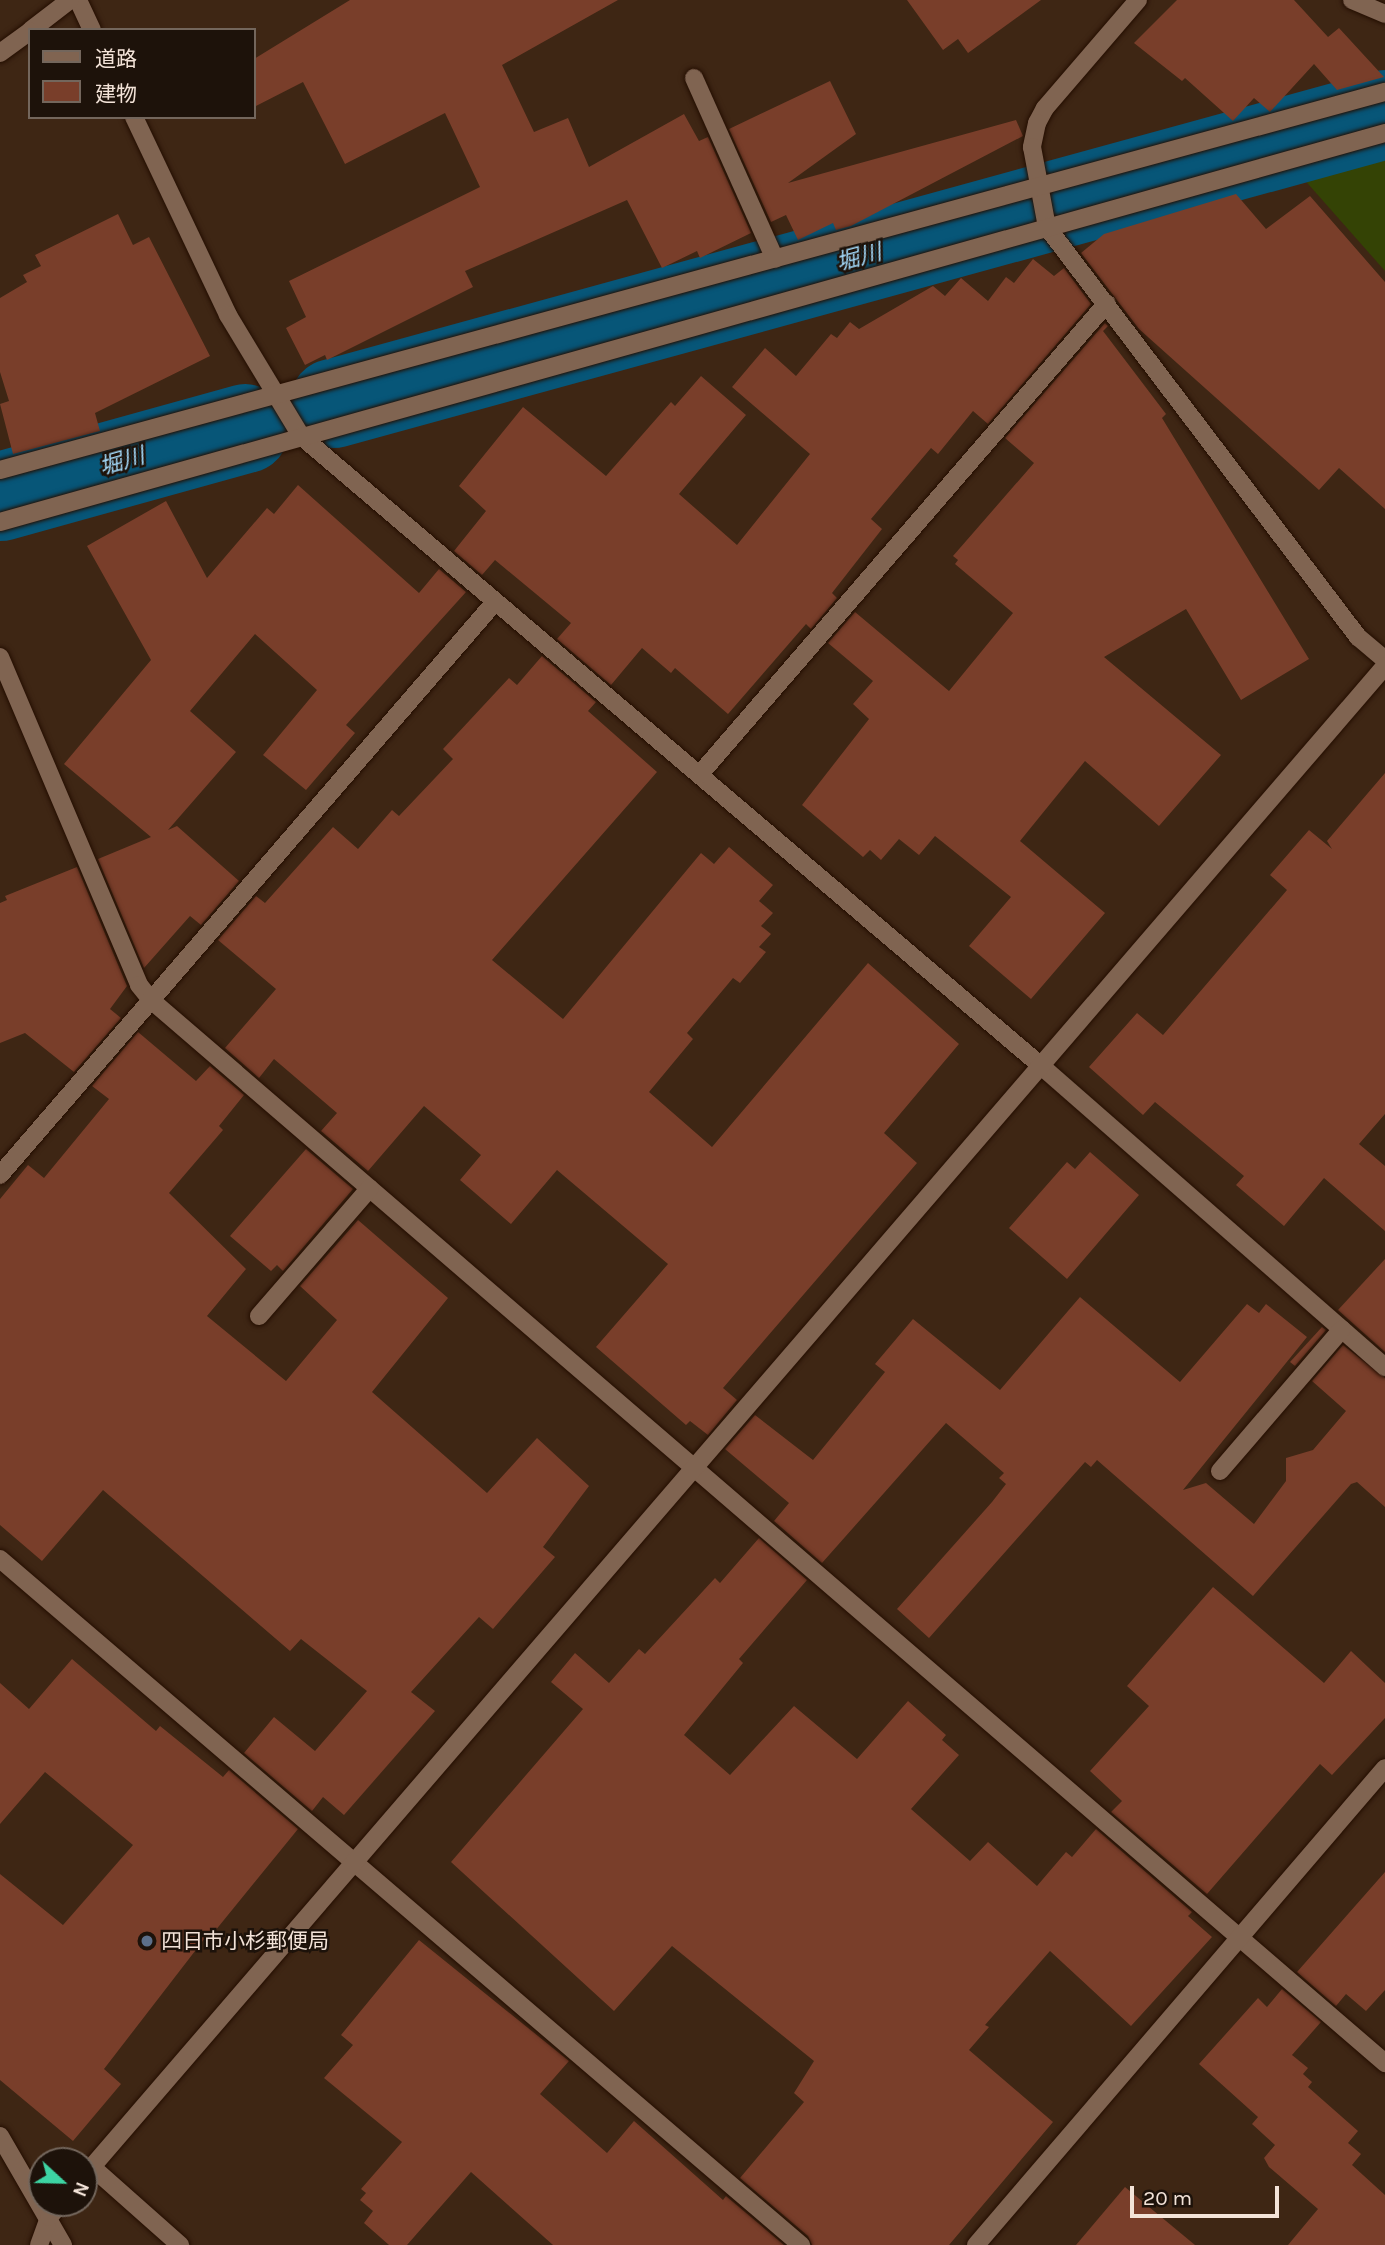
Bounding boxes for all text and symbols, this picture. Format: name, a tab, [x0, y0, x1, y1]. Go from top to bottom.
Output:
legend	[28, 28, 256, 119]
text: 道路	[95, 47, 137, 71]
text: 建物	[95, 82, 137, 106]
water label: 堀川	[833, 239, 885, 277]
water label: 堀川	[96, 442, 148, 482]
place label: 四日市小杉郵便局	[161, 1928, 329, 1954]
marker: 四日市小杉郵便局	[139, 1933, 155, 1949]
north arrow	[28, 2147, 98, 2217]
scale bar	[1133, 2172, 1282, 2216]
text: N	[68, 2179, 93, 2200]
text: 20 m	[1143, 2186, 1192, 2210]

